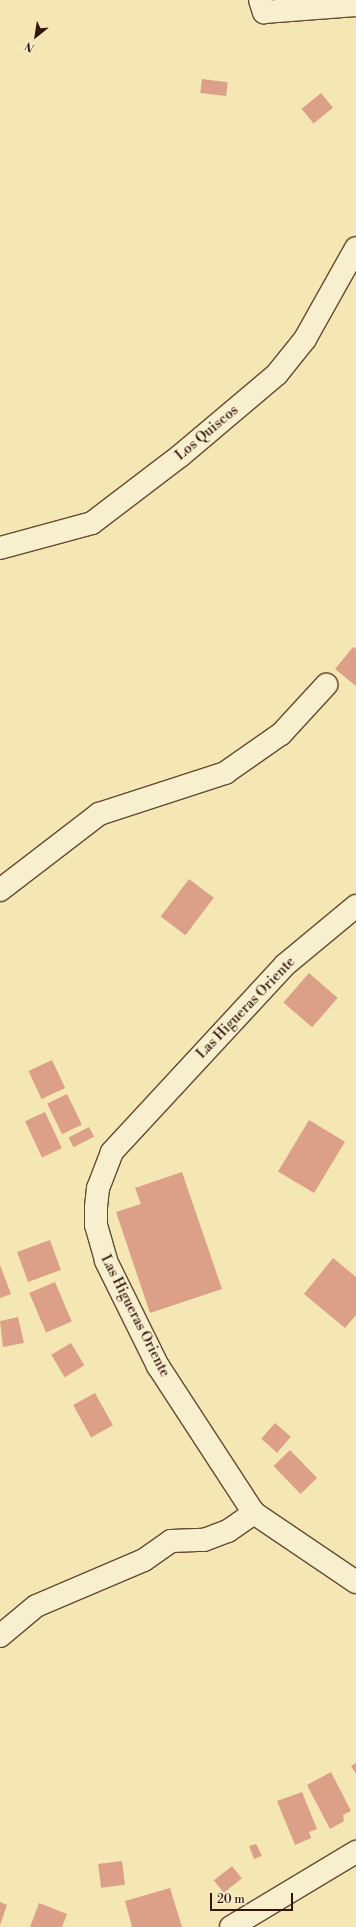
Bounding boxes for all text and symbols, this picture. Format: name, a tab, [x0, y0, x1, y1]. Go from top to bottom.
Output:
north arrow	[16, 16, 56, 56]
text: N	[23, 38, 37, 55]
street label: Los Quiscos	[172, 402, 242, 464]
street label: Las Higueras Oriente	[193, 954, 299, 1062]
street label: Las Higueras Oriente	[97, 1252, 173, 1380]
scale bar	[212, 1885, 295, 1911]
text: 20 m	[217, 1892, 245, 1907]

